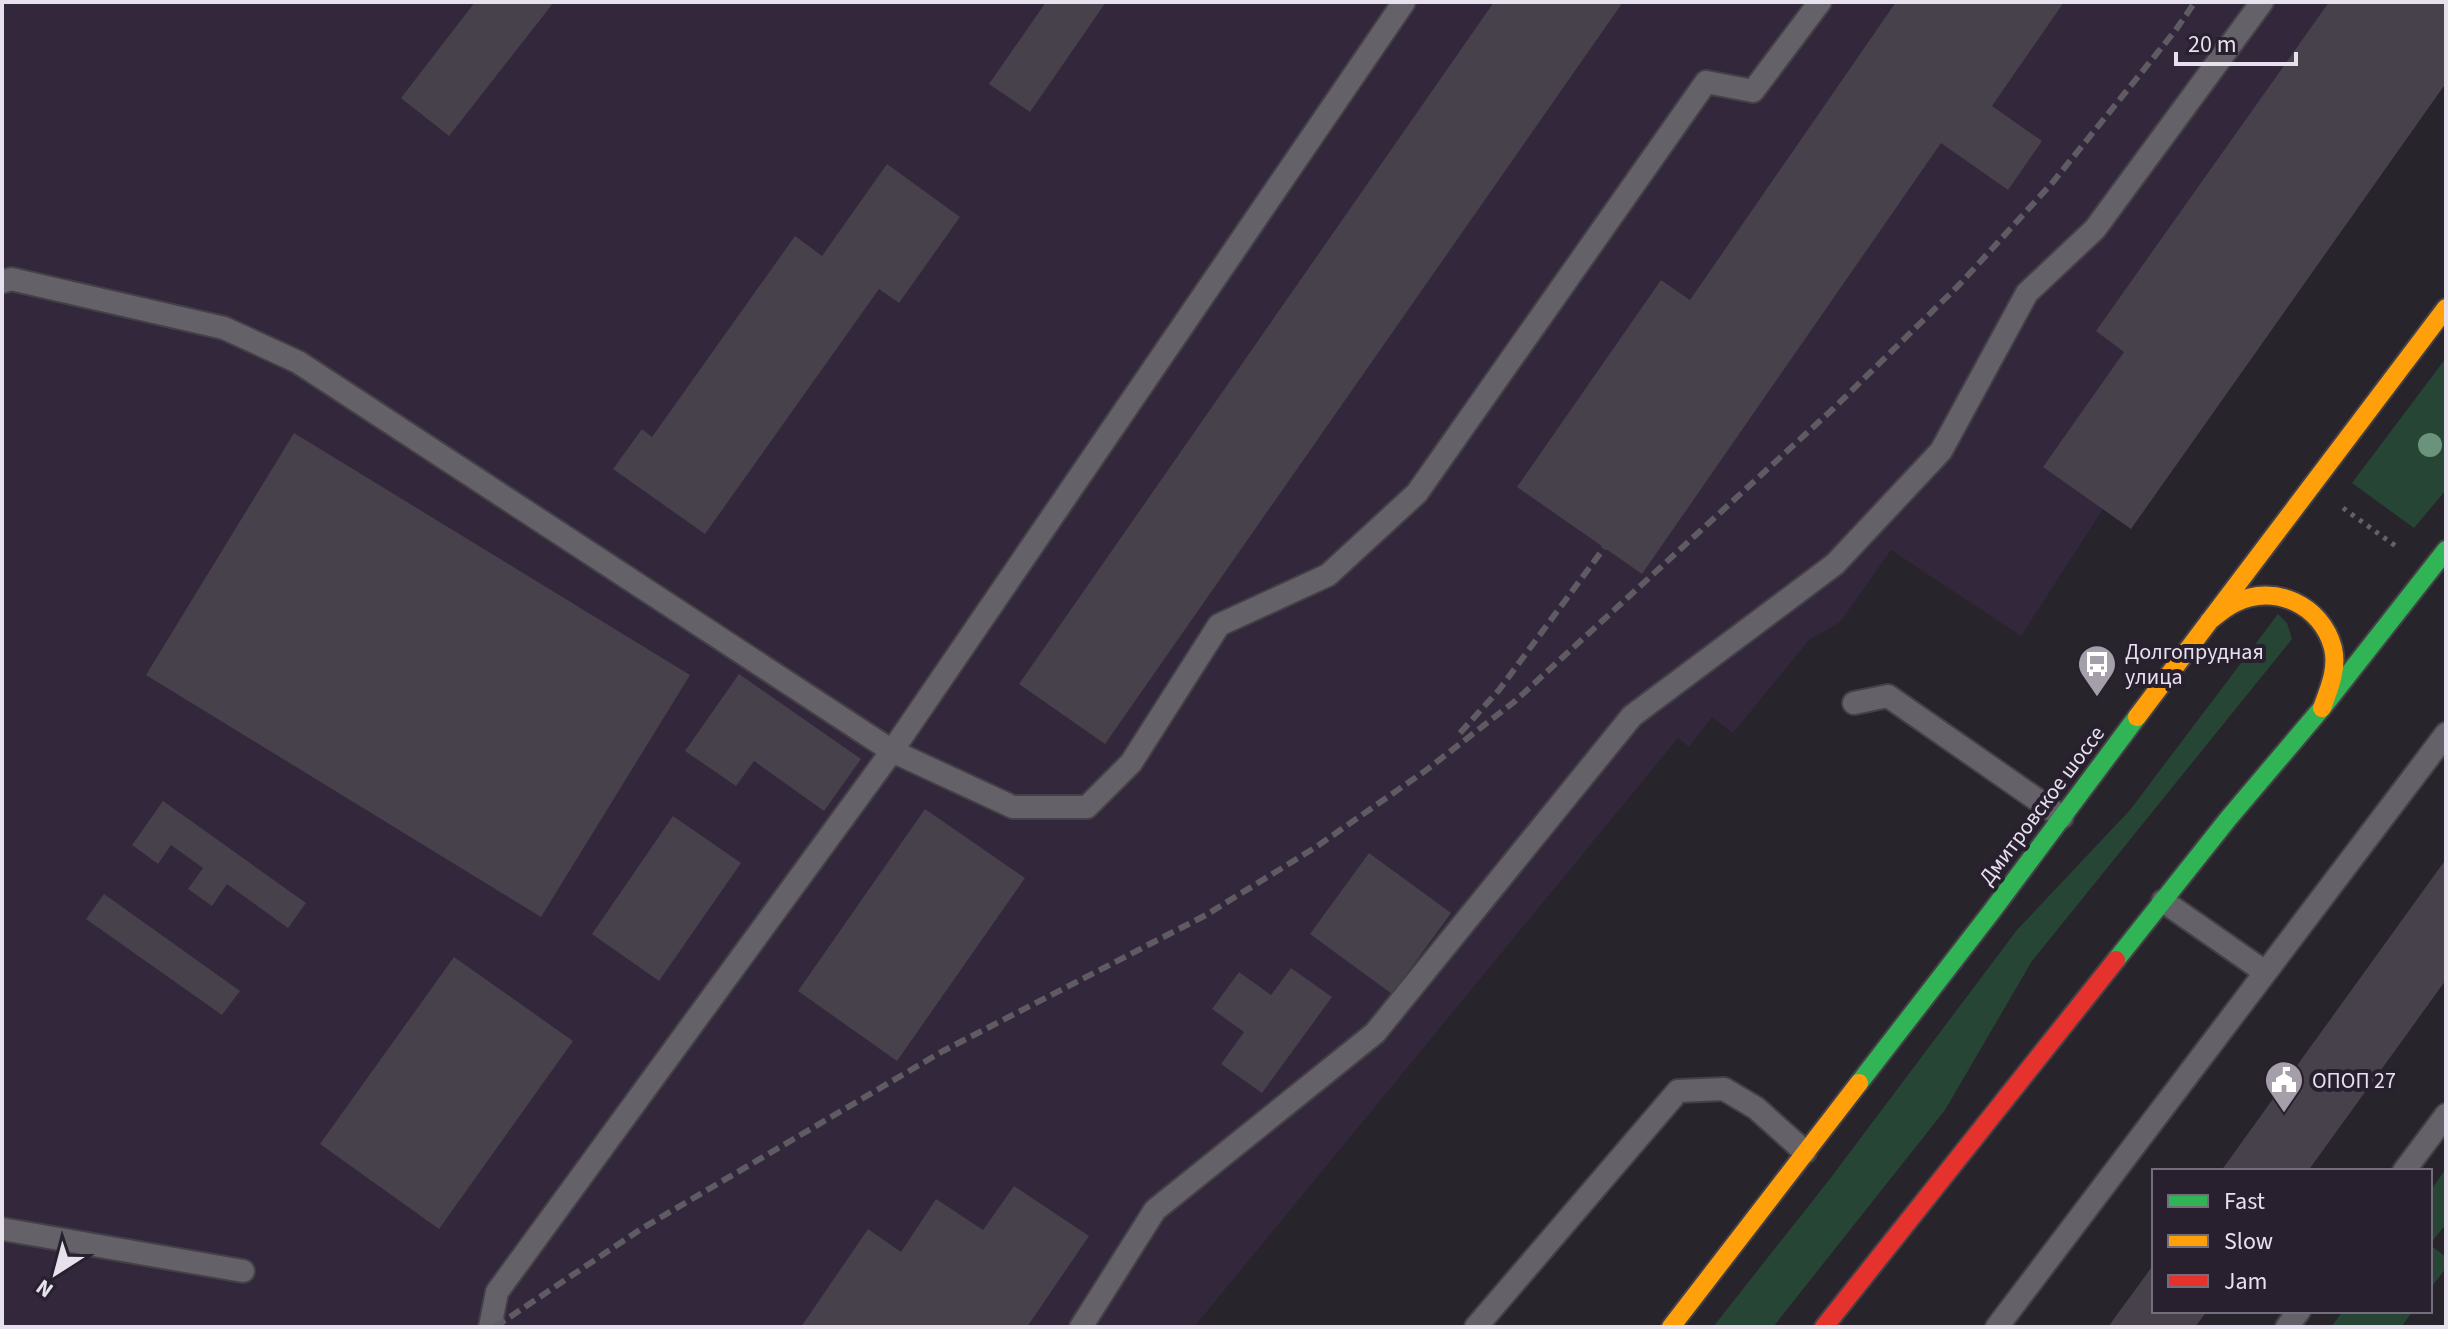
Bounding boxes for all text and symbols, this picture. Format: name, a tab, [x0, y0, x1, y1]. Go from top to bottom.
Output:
scale bar	[2176, 16, 2296, 66]
text: 20 m	[2188, 27, 2237, 62]
place label: Долгопрудная улица	[2125, 636, 2264, 693]
bus stop icon: Долгопрудная улица	[2076, 643, 2118, 698]
street label: Дмитровское шоссе	[1971, 719, 2112, 892]
public building icon: ОПОП 27	[2263, 1059, 2305, 1114]
place label: ОПОП 27	[2312, 1065, 2396, 1097]
legend	[2152, 1169, 2432, 1313]
text: Fast	[2224, 1184, 2265, 1219]
text: Slow	[2224, 1224, 2273, 1259]
north arrow	[16, 1233, 96, 1313]
text: Jam	[2224, 1264, 2268, 1299]
text: N	[30, 1271, 60, 1306]

